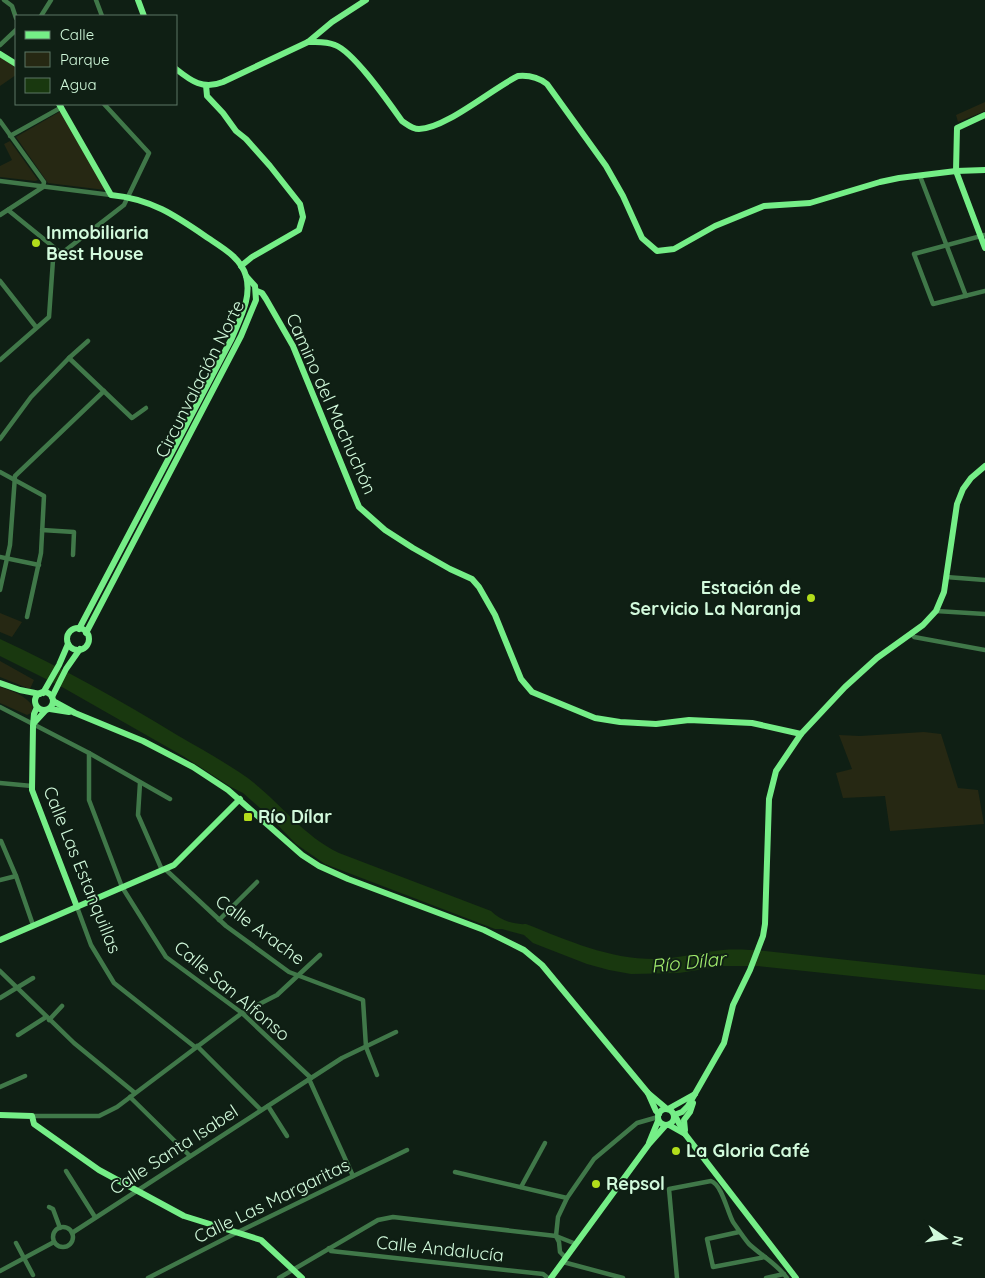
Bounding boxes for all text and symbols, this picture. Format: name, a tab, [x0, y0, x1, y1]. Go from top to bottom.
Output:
legend	[15, 15, 178, 105]
text: Calle	[60, 25, 94, 44]
text: Parque	[60, 50, 110, 69]
text: Agua	[60, 75, 97, 94]
place label: Inmobiliaria Best House	[46, 221, 149, 265]
marker: Inmobiliaria Best House	[30, 237, 42, 249]
street label: Circunvalación Norte	[150, 296, 249, 461]
street label: Camino del Machuchón	[281, 310, 382, 498]
place label: Estación de Servicio La Naranja	[630, 576, 801, 620]
marker: Estación de Servicio La Naranja	[805, 592, 817, 604]
street label: Calle Las Estanquillas	[38, 783, 127, 957]
place label: Río Dílar	[258, 805, 332, 828]
marker: Río Dílar	[242, 811, 254, 823]
street label: Calle Arache	[211, 889, 309, 970]
street label: Calle San Alfonso	[170, 935, 295, 1046]
water label: Río Dílar	[650, 946, 729, 978]
street label: Calle Santa Isabel	[105, 1100, 242, 1200]
place label: La Gloria Café	[686, 1139, 810, 1162]
marker: La Gloria Café	[670, 1145, 682, 1157]
street label: Calle Las Margaritas	[190, 1153, 353, 1248]
place label: Repsol	[606, 1172, 665, 1195]
marker: Repsol	[590, 1178, 602, 1190]
north arrow	[920, 1213, 970, 1263]
street label: Calle Andalucía	[375, 1230, 505, 1267]
text: N	[948, 1234, 968, 1248]

